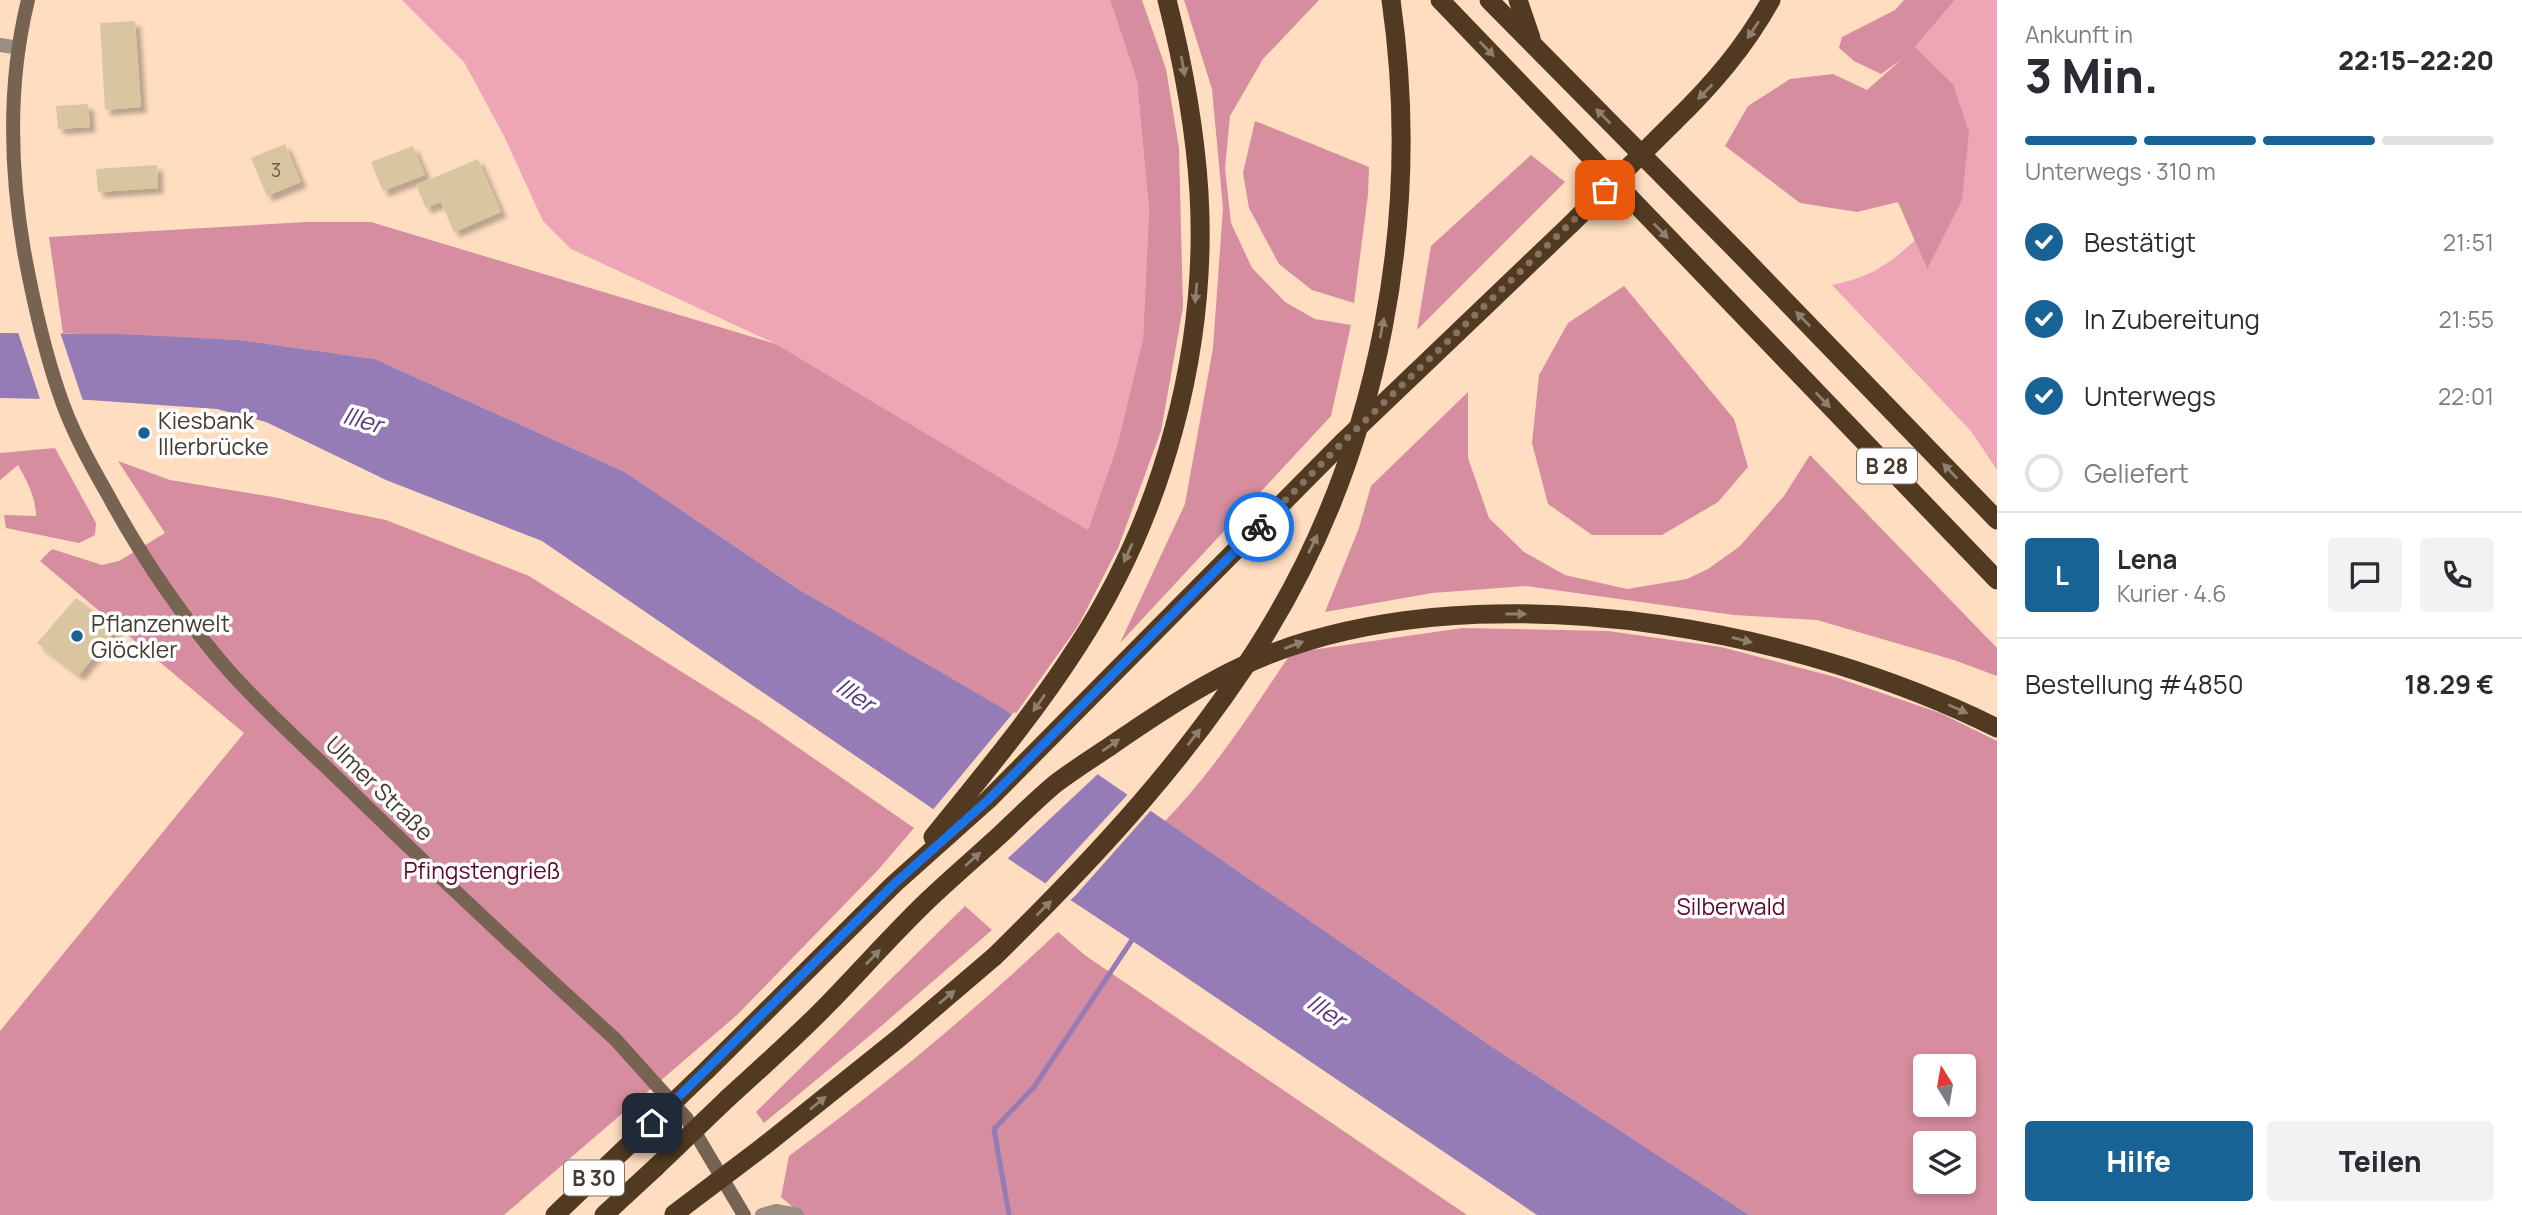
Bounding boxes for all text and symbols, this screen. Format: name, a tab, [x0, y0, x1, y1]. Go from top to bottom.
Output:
text: Ankunft in	[2025, 18, 2133, 50]
one-way arrow	[1747, 20, 1760, 39]
one-way arrow	[1479, 40, 1495, 57]
text: 22:15–22:20	[2338, 42, 2494, 78]
text: 3 Min.	[2025, 44, 2159, 107]
one-way arrow	[1177, 55, 1188, 77]
one-way arrow	[1697, 83, 1714, 100]
one-way arrow	[1595, 108, 1612, 125]
text: Unterwegs · 310 m	[2025, 155, 2216, 187]
house number: 3	[271, 157, 281, 183]
pin	[1575, 160, 1635, 220]
icon: bag	[1586, 171, 1624, 209]
one-way arrow	[1653, 222, 1669, 239]
icon: check	[2025, 223, 2063, 261]
text: Bestätigt	[2084, 224, 2196, 260]
text: 21:51	[2443, 226, 2494, 258]
one-way arrow	[1190, 282, 1201, 304]
icon: check	[2025, 300, 2063, 338]
text: In Zubereitung	[2084, 301, 2260, 337]
text: 21:55	[2438, 303, 2494, 335]
one-way arrow	[1795, 311, 1811, 328]
one-way arrow	[1377, 317, 1388, 339]
icon: check	[2025, 377, 2063, 415]
text: Unterwegs	[2084, 378, 2216, 414]
text: 22:01	[2438, 380, 2494, 412]
one-way arrow	[1815, 391, 1831, 408]
water label: Iller	[339, 398, 390, 441]
place label: Kiesbank Illerbrücke	[158, 404, 269, 462]
marker: Kiesbank Illerbrücke	[136, 425, 152, 441]
road number: B 28	[1857, 448, 1917, 484]
text: Geliefert	[2084, 455, 2189, 491]
one-way arrow	[1942, 463, 1958, 480]
courier	[1224, 492, 1294, 562]
icon: bike	[1240, 508, 1278, 546]
one-way arrow	[1308, 534, 1319, 554]
button: chat	[2328, 538, 2402, 612]
button: phone	[2420, 538, 2494, 612]
text: Lena	[2117, 541, 2177, 577]
one-way arrow	[1122, 543, 1134, 563]
text: L	[2055, 557, 2069, 593]
text: Kurier · 4.6	[2117, 577, 2227, 609]
place label: Pflanzenwelt Glöckler	[91, 607, 230, 665]
one-way arrow	[1505, 608, 1527, 620]
marker: Pflanzenwelt Glöckler	[69, 628, 85, 644]
one-way arrow	[1731, 635, 1753, 646]
one-way arrow	[1284, 640, 1305, 651]
text: Bestellung #4850	[2025, 666, 2244, 702]
text: 18.29 €	[2404, 666, 2494, 702]
water label: Iller	[830, 669, 884, 721]
one-way arrow	[1032, 694, 1046, 712]
one-way arrow	[1948, 703, 1968, 715]
street label: Ulmer Straße	[319, 728, 441, 848]
one-way arrow	[1186, 728, 1201, 746]
one-way arrow	[1101, 739, 1121, 752]
one-way arrow	[965, 851, 982, 867]
park label: Pfingstengrieß	[403, 854, 561, 886]
park label: Silberwald	[1676, 890, 1786, 922]
one-way arrow	[1035, 900, 1052, 916]
one-way arrow	[864, 949, 881, 966]
water label: Iller	[1301, 985, 1355, 1037]
one-way arrow	[939, 990, 956, 1005]
north arrow	[1913, 1054, 1976, 1116]
map controls	[1913, 1054, 1976, 1194]
pin	[622, 1093, 682, 1153]
one-way arrow	[809, 1096, 826, 1111]
icon: home	[633, 1104, 671, 1142]
button: Hilfe	[2025, 1121, 2253, 1201]
button: Teilen	[2267, 1121, 2494, 1201]
button: layers	[1913, 1131, 1976, 1194]
road number: B 30	[564, 1160, 624, 1196]

